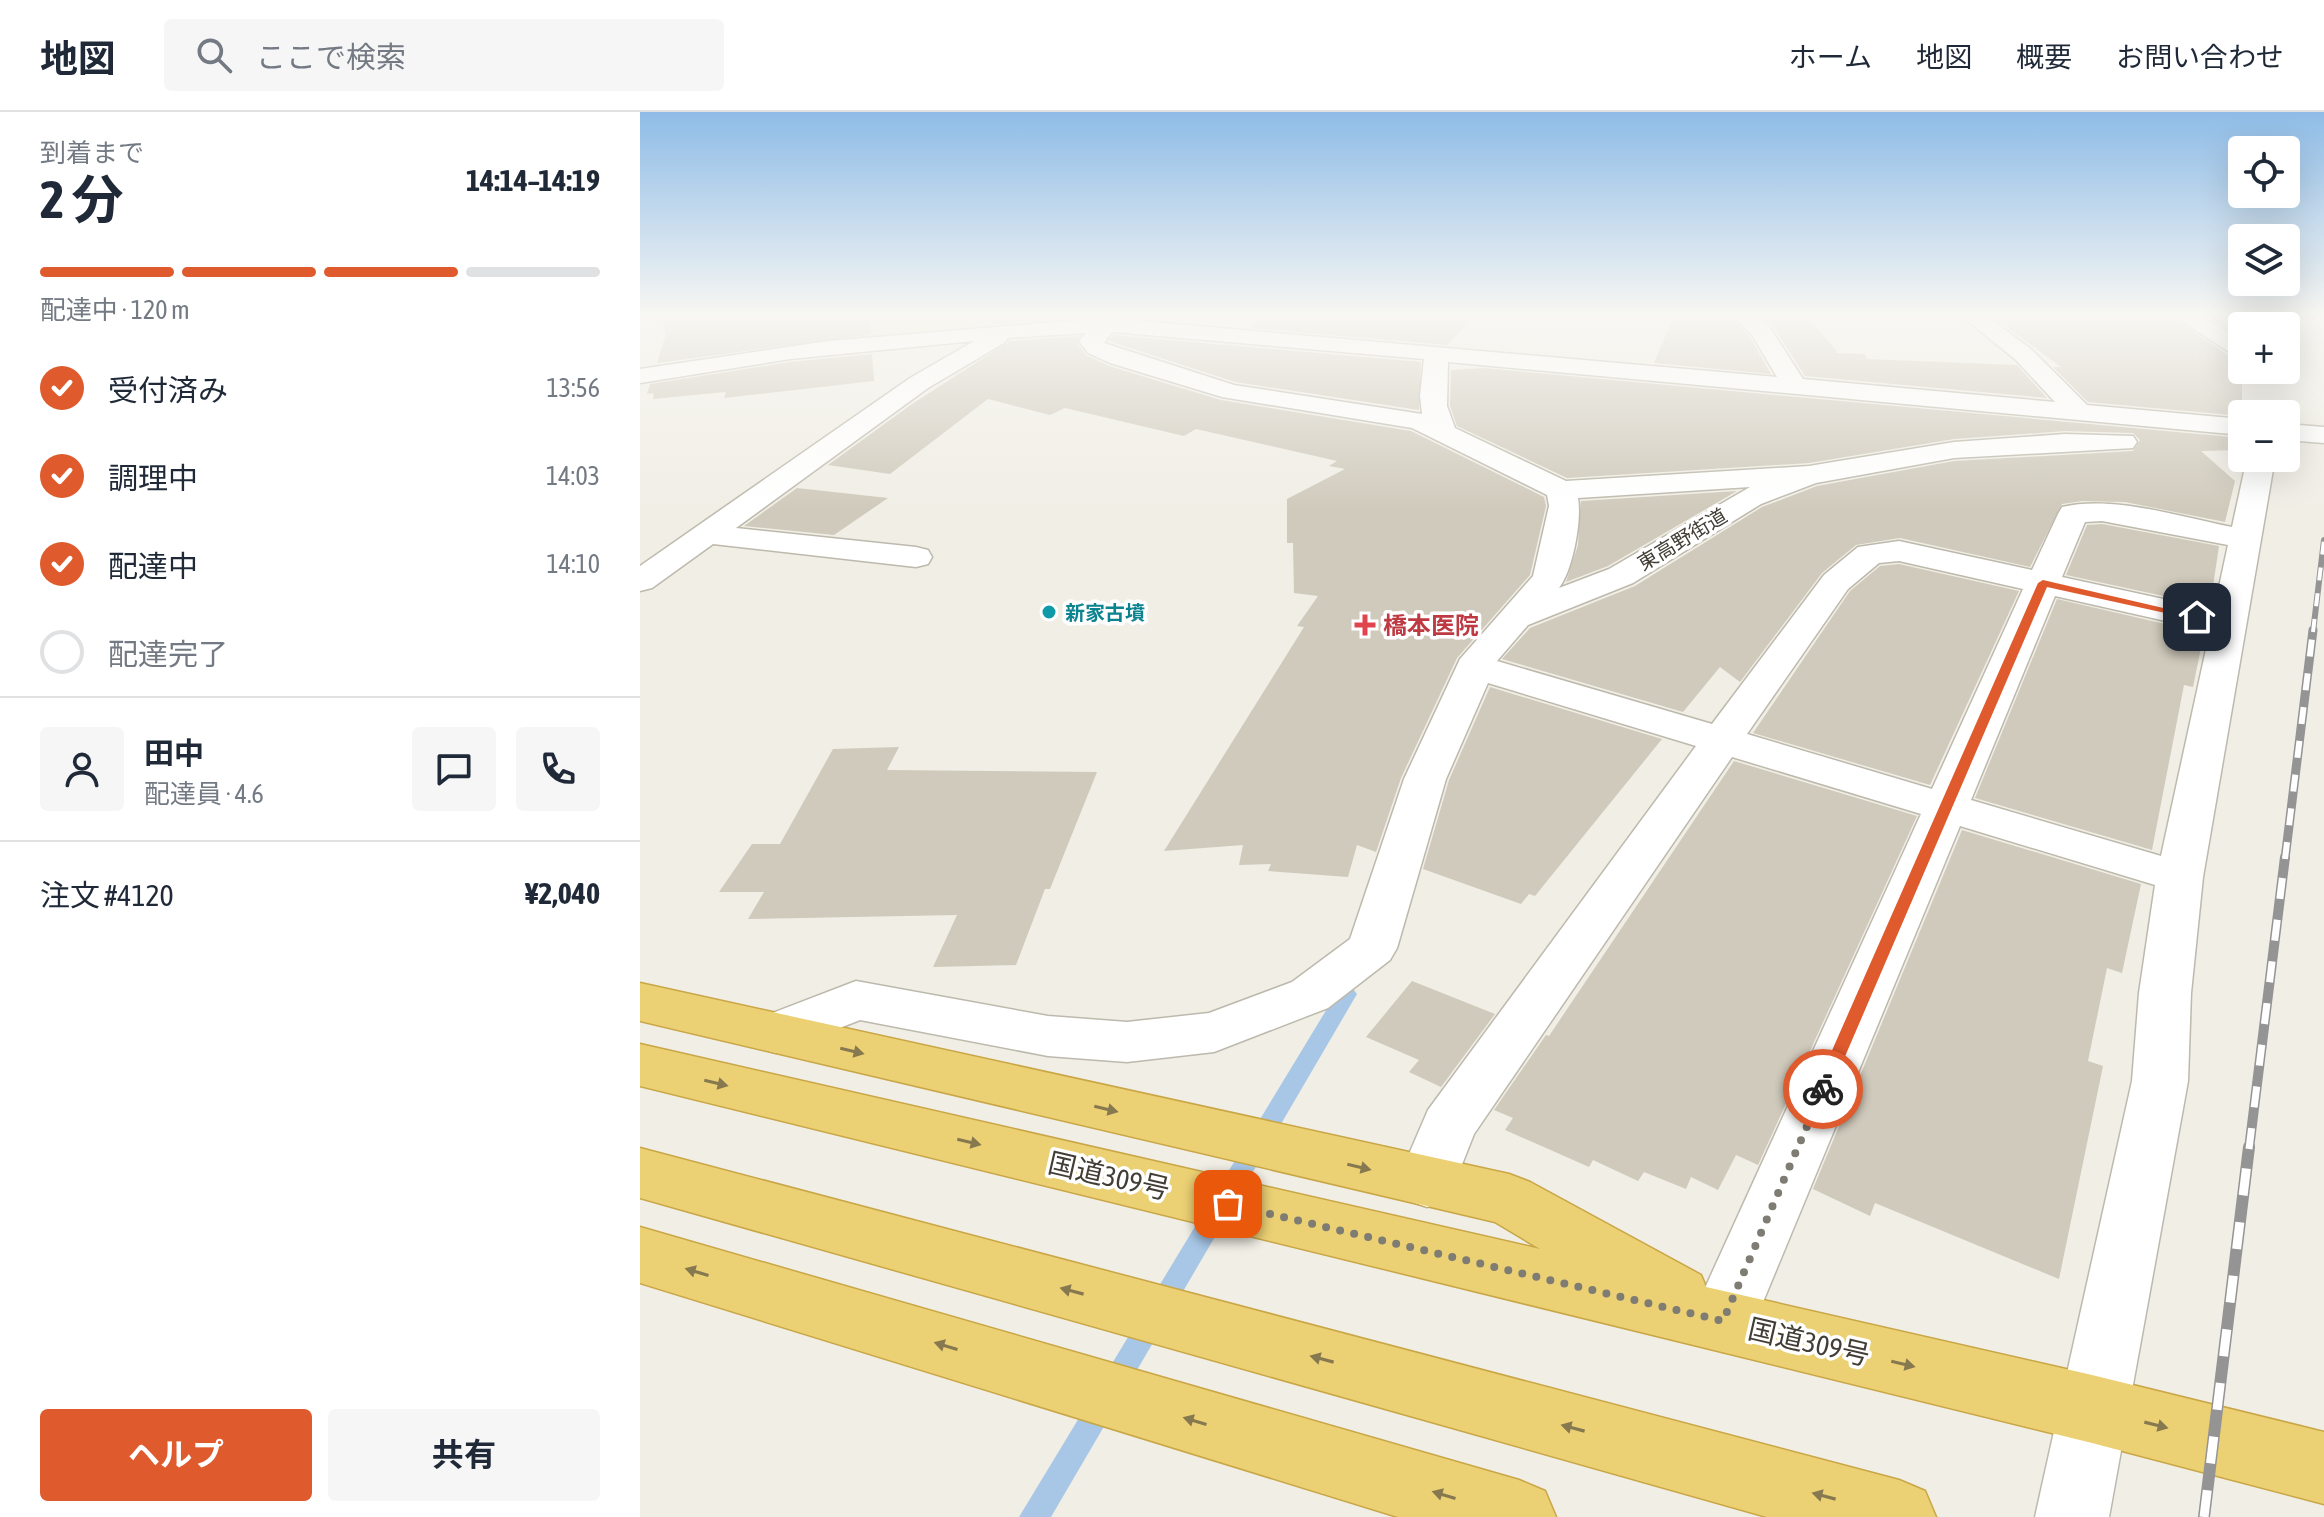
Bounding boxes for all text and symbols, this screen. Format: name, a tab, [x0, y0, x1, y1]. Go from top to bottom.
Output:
search box	[164, 19, 724, 91]
icon: search	[192, 33, 236, 77]
text: 地図	[40, 37, 116, 80]
text: ここで検索	[256, 40, 406, 74]
text: ホーム	[1789, 41, 1872, 73]
text: 地図	[1916, 41, 1972, 73]
text: 概要	[2016, 41, 2072, 73]
text: お問い合わせ	[2116, 41, 2284, 73]
map controls	[2228, 136, 2300, 472]
button: locate	[2228, 136, 2300, 208]
text: 到着まで	[40, 138, 144, 168]
text: 14:14–14:19	[466, 163, 600, 197]
text: 2 分	[40, 169, 124, 229]
button: layers	[2228, 224, 2300, 296]
text: 配達中 · 120 m	[40, 295, 190, 325]
button: +	[2228, 312, 2300, 384]
icon: check	[40, 366, 84, 410]
text: 受付済み	[108, 373, 228, 407]
text: 13:56	[546, 373, 600, 403]
button: −	[2228, 400, 2300, 472]
icon: check	[40, 454, 84, 498]
text: 調理中	[108, 461, 198, 495]
text: 14:03	[546, 461, 600, 491]
street label: 東高野街道	[1633, 503, 1731, 575]
icon: check	[40, 542, 84, 586]
text: 配達中	[108, 549, 198, 583]
text: 14:10	[546, 549, 600, 579]
pin	[2163, 583, 2231, 651]
icon: home	[2175, 595, 2219, 639]
place label: 新家古墳	[1065, 601, 1145, 624]
marker: 新家古墳	[1040, 603, 1058, 621]
place label: 橋本医院	[1383, 612, 1479, 639]
marker: 橋本医院	[1354, 614, 1376, 636]
text: 配達完了	[108, 637, 228, 671]
button: person	[40, 727, 124, 811]
button: chat	[412, 727, 496, 811]
button: phone	[516, 727, 600, 811]
text: 田中	[144, 736, 204, 770]
text: 配達員 · 4.6	[144, 779, 264, 809]
text: ¥2,040	[525, 876, 600, 910]
text: 注文 #4120	[40, 878, 174, 912]
one-way arrow	[840, 1045, 865, 1057]
courier	[1783, 1049, 1863, 1129]
icon: bike	[1801, 1067, 1845, 1111]
one-way arrow	[704, 1077, 729, 1089]
one-way arrow	[1094, 1103, 1119, 1115]
one-way arrow	[957, 1137, 982, 1149]
street label: 国道309号	[1045, 1147, 1173, 1205]
one-way arrow	[1347, 1161, 1372, 1173]
pin	[1194, 1170, 1262, 1238]
icon: bag	[1206, 1182, 1250, 1226]
one-way arrow	[684, 1265, 708, 1278]
one-way arrow	[1059, 1284, 1084, 1296]
street label: 国道309号	[1745, 1313, 1873, 1371]
one-way arrow	[934, 1339, 958, 1352]
one-way arrow	[1310, 1353, 1335, 1365]
one-way arrow	[1891, 1358, 1916, 1371]
button: ヘルプ	[40, 1409, 312, 1501]
button: 共有	[328, 1409, 600, 1501]
one-way arrow	[1183, 1414, 1207, 1427]
one-way arrow	[2143, 1420, 2168, 1432]
one-way arrow	[1561, 1421, 1585, 1434]
one-way arrow	[1432, 1488, 1456, 1501]
one-way arrow	[1811, 1490, 1836, 1502]

